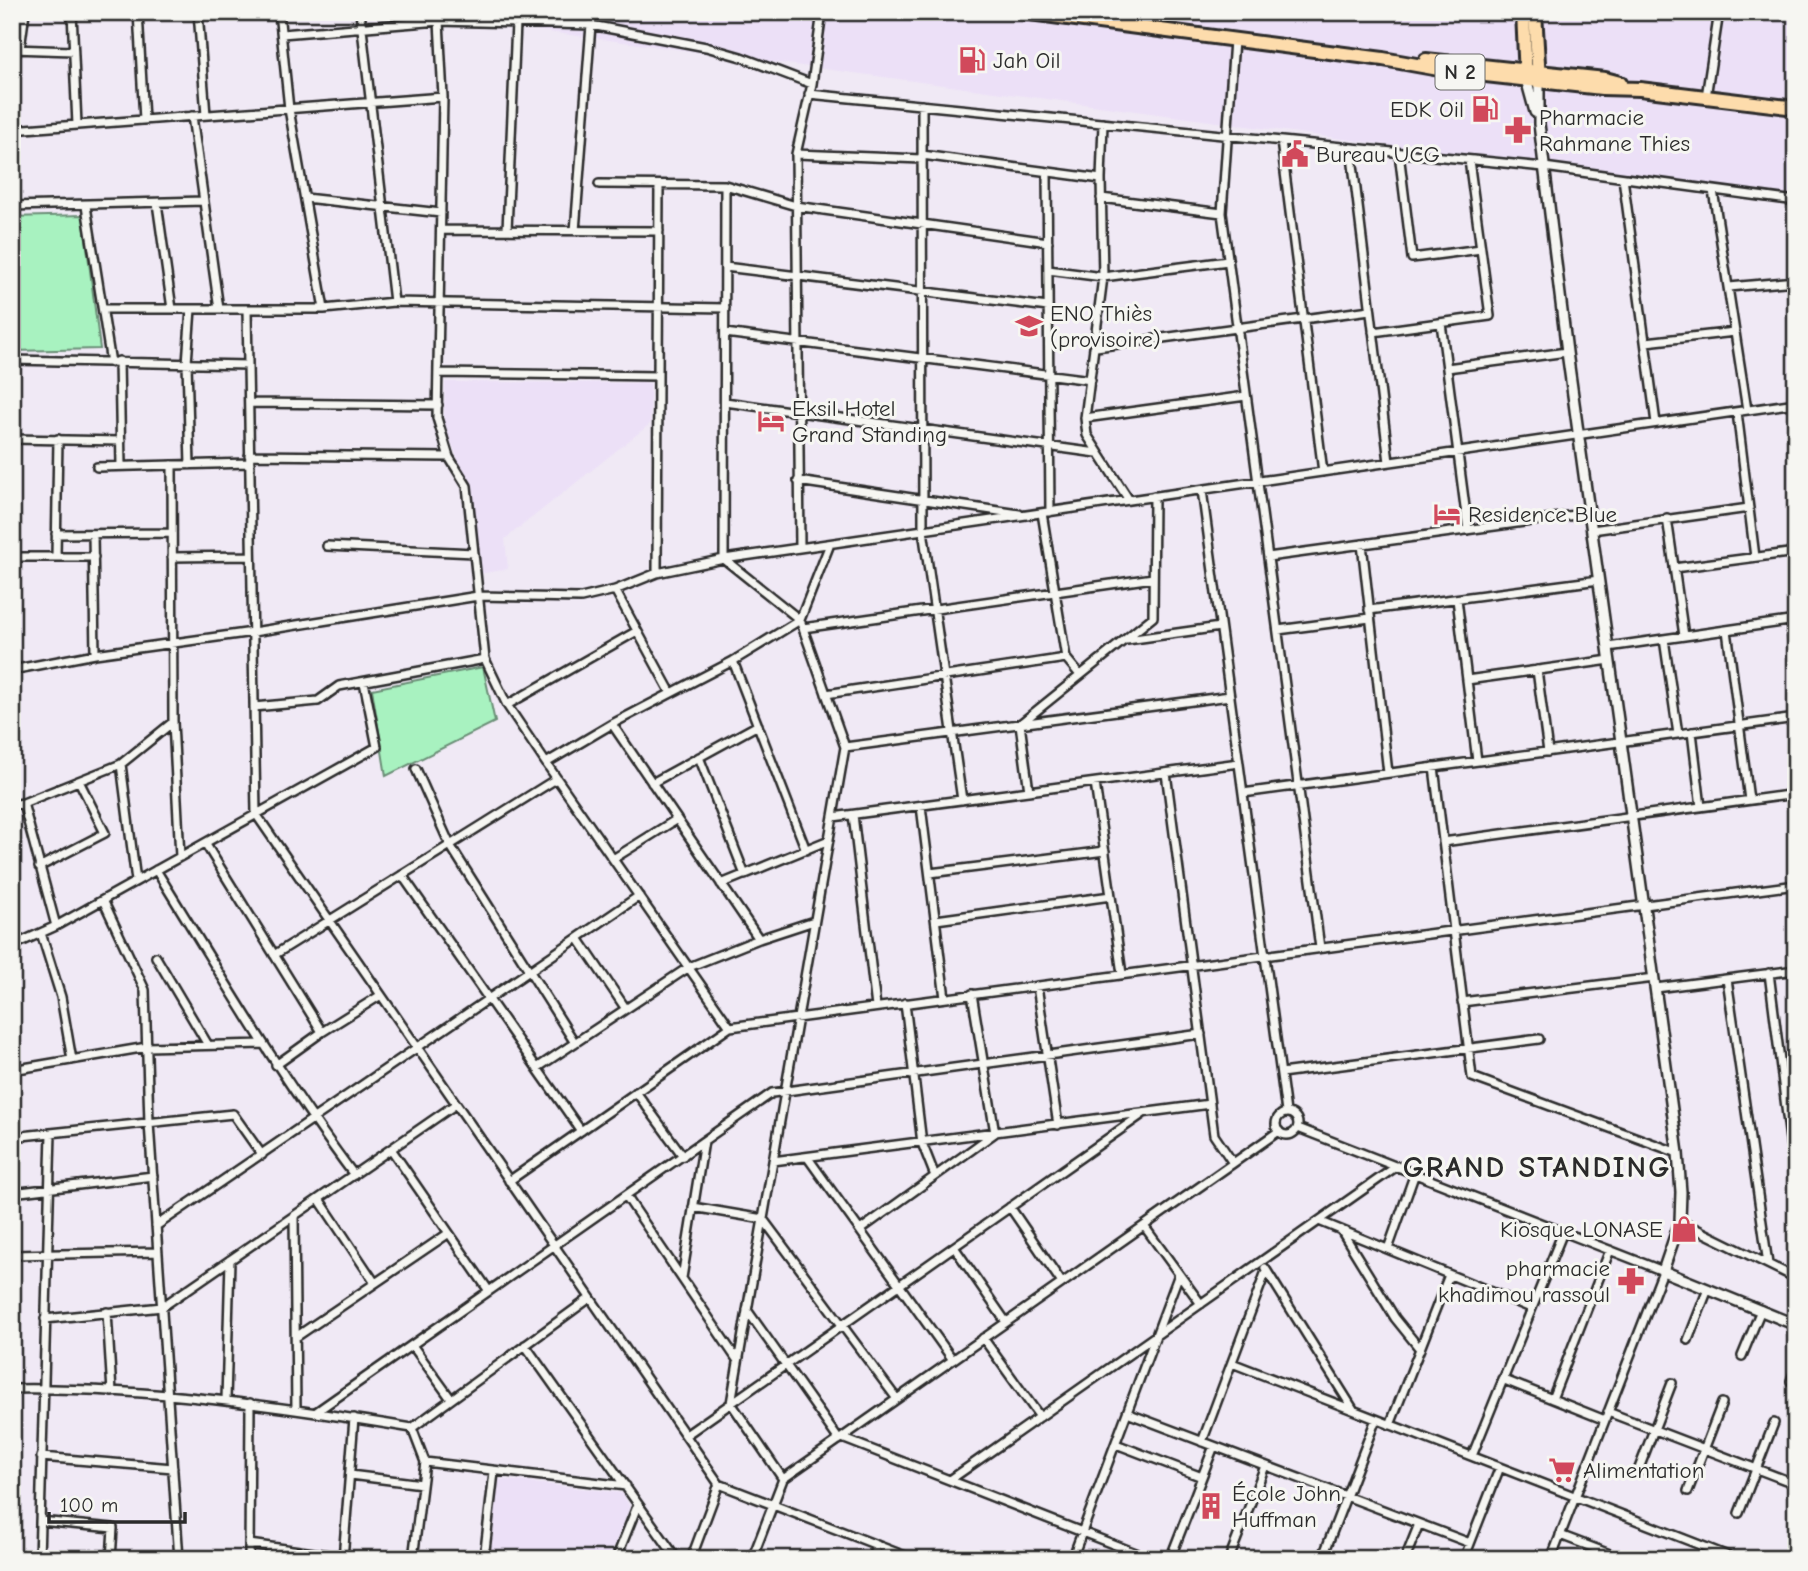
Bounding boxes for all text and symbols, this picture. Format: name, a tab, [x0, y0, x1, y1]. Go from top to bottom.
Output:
fuel station icon: Jah Oil	[957, 45, 987, 75]
place label: Jah Oil	[993, 47, 1060, 74]
road number: N 2	[1436, 55, 1484, 90]
fuel station icon: EDK Oil	[1470, 94, 1500, 124]
place label: EDK Oil	[1390, 96, 1464, 123]
place label: Pharmacie Rahmane Thies	[1539, 104, 1690, 157]
pharmacy icon: Pharmacie Rahmane Thies	[1503, 115, 1533, 145]
public building icon: Bureau UCG	[1280, 139, 1310, 169]
place label: Bureau UCG	[1316, 141, 1440, 168]
place label: ENO Thiès (provisoire)	[1050, 300, 1161, 353]
school or university icon: ENO Thiès (provisoire)	[1014, 311, 1044, 341]
place label: Eksil Hotel Grand Standing	[792, 395, 947, 448]
hotel icon: Eksil Hotel Grand Standing	[756, 406, 786, 436]
hotel icon: Residence Blue	[1432, 499, 1462, 529]
place label: Residence Blue	[1468, 501, 1617, 528]
district label: GRAND STANDING	[1403, 1150, 1671, 1185]
shop icon: Kiosque LONASE	[1669, 1214, 1699, 1244]
place label: Kiosque LONASE	[1500, 1216, 1663, 1243]
place label: pharmacie khadimou rassoul	[1438, 1255, 1610, 1308]
pharmacy icon: pharmacie khadimou rassoul	[1616, 1266, 1646, 1296]
supermarket icon: Alimentation	[1547, 1455, 1577, 1485]
place label: Alimentation	[1583, 1457, 1704, 1484]
scale bar	[49, 1480, 186, 1524]
place label: École John Huffman	[1232, 1480, 1341, 1533]
building icon: École John Huffman	[1196, 1491, 1226, 1521]
text: 100 m	[60, 1493, 118, 1517]

